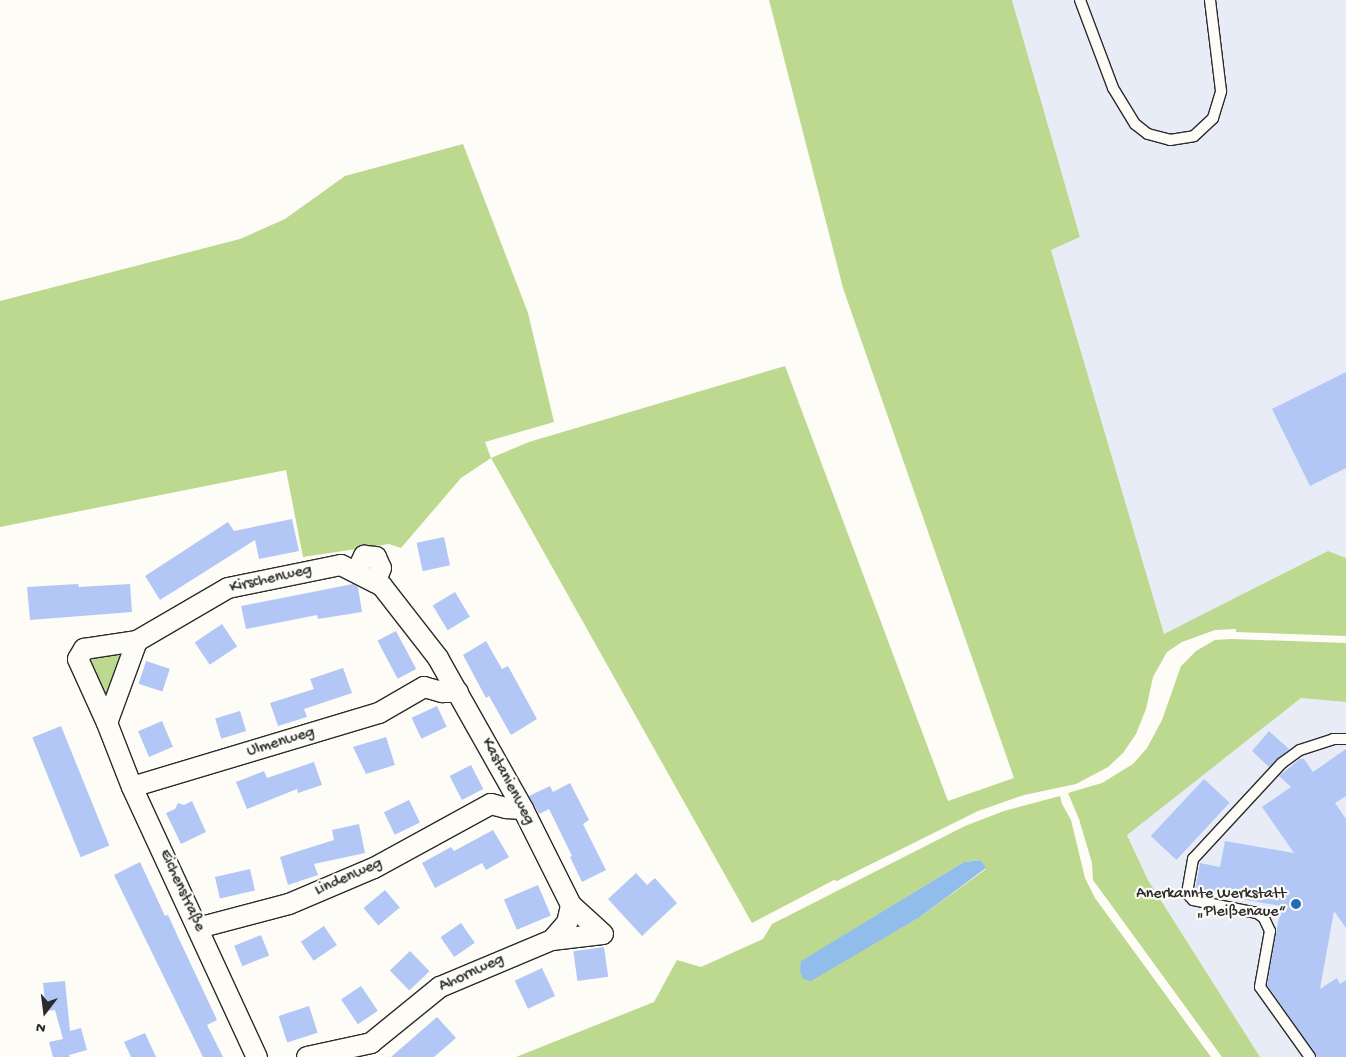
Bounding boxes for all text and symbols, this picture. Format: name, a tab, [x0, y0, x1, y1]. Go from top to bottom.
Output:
street label: Kirschenweg	[228, 561, 314, 599]
street label: Ulmenweg	[245, 724, 317, 762]
street label: Kastanienweg	[476, 735, 538, 829]
street label: Eichenstraße	[154, 847, 208, 935]
street label: Lindenweg	[312, 855, 386, 901]
place label: Anerkannte Werkstatt „Pleißenaue“	[1136, 885, 1286, 923]
marker: Anerkannte Werkstatt „Pleißenaue“	[1290, 898, 1302, 910]
street label: Ahornweg	[437, 951, 507, 997]
north arrow	[20, 987, 70, 1037]
text: N	[34, 1018, 48, 1036]

